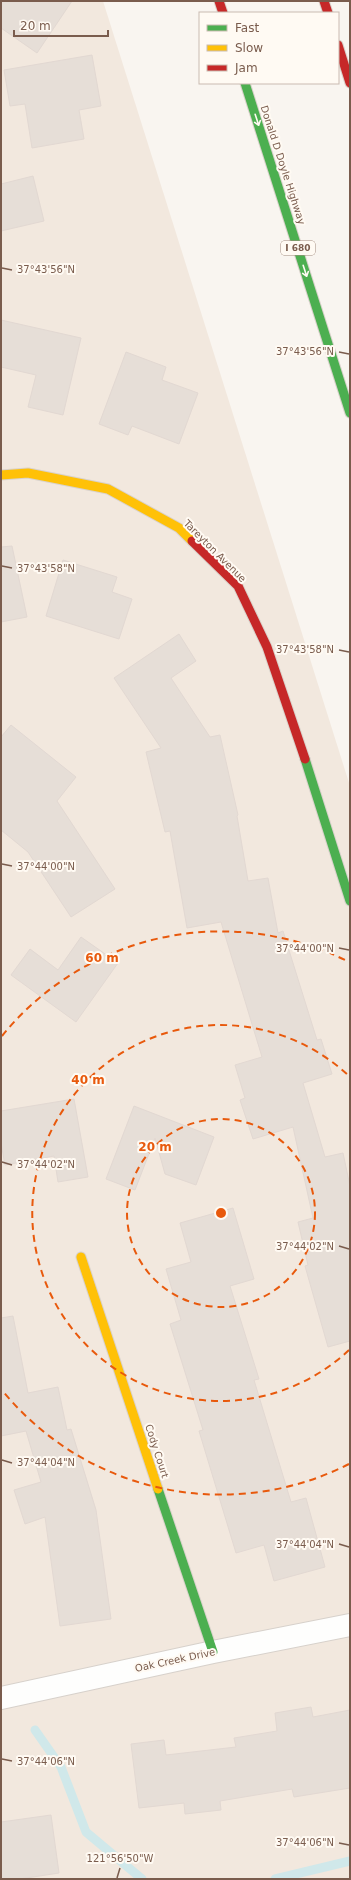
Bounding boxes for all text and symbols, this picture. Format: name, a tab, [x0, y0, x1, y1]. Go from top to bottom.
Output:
scale bar	[14, 12, 108, 38]
legend	[199, 12, 339, 84]
text: 20 m	[20, 19, 51, 33]
text: Fast	[235, 21, 259, 35]
text: Slow	[235, 41, 263, 55]
text: Jam	[234, 61, 258, 75]
street label: Donald D Doyle Highway	[259, 104, 307, 226]
one-way arrow	[254, 114, 261, 127]
road number: I 680	[281, 241, 315, 255]
text: 37°43'56"N	[17, 264, 75, 275]
one-way arrow	[302, 264, 309, 277]
text: 37°43'56"N	[276, 346, 334, 357]
street label: Tareyton Avenue	[181, 517, 248, 584]
text: 37°43'58"N	[17, 563, 75, 574]
text: 37°43'58"N	[276, 644, 334, 655]
text: 37°44'00"N	[17, 861, 75, 872]
text: 37°44'00"N	[276, 943, 334, 954]
text: 60 m	[85, 951, 119, 965]
text: 40 m	[71, 1073, 105, 1087]
text: 20 m	[138, 1140, 172, 1154]
text: 37°44'02"N	[17, 1159, 75, 1170]
centre of rings	[214, 1206, 228, 1220]
text: 37°44'02"N	[276, 1241, 334, 1252]
street label: Cody Court	[143, 1423, 171, 1479]
text: 37°44'04"N	[17, 1457, 75, 1468]
text: 37°44'04"N	[276, 1539, 334, 1550]
street label: Oak Creek Drive	[134, 1646, 216, 1674]
text: 37°44'06"N	[17, 1756, 75, 1767]
text: 37°44'06"N	[276, 1837, 334, 1848]
text: 121°56'50"W	[87, 1853, 153, 1864]

